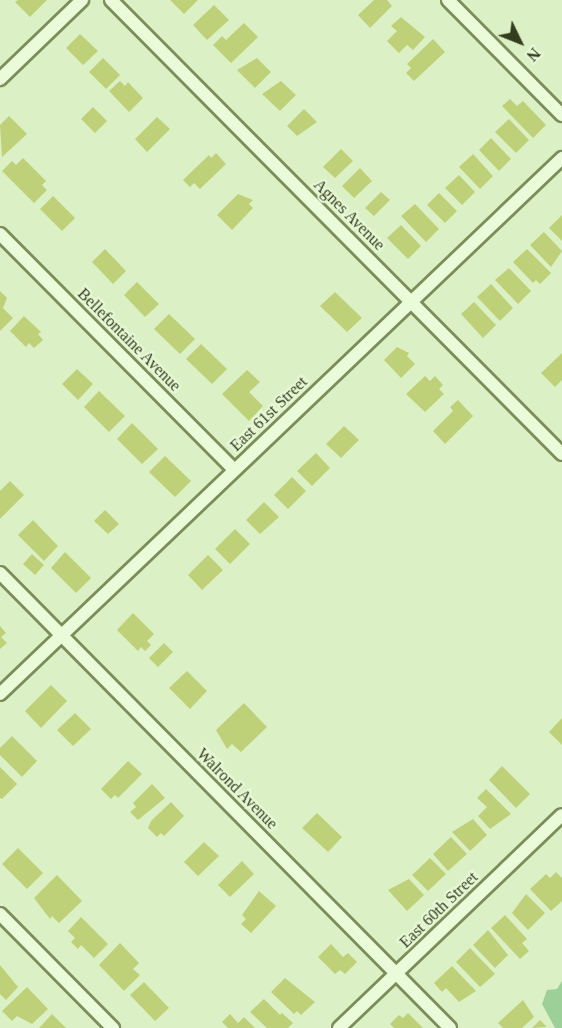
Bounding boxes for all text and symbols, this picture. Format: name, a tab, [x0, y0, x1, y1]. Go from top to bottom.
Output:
north arrow	[490, 12, 550, 72]
text: N	[523, 45, 544, 65]
street label: Agnes Avenue	[309, 175, 389, 255]
street label: Bellefontaine Avenue	[73, 284, 185, 396]
street label: East 61st Street	[227, 373, 311, 455]
street label: Walrond Avenue	[192, 744, 282, 834]
street label: East 60th Street	[396, 868, 482, 952]

